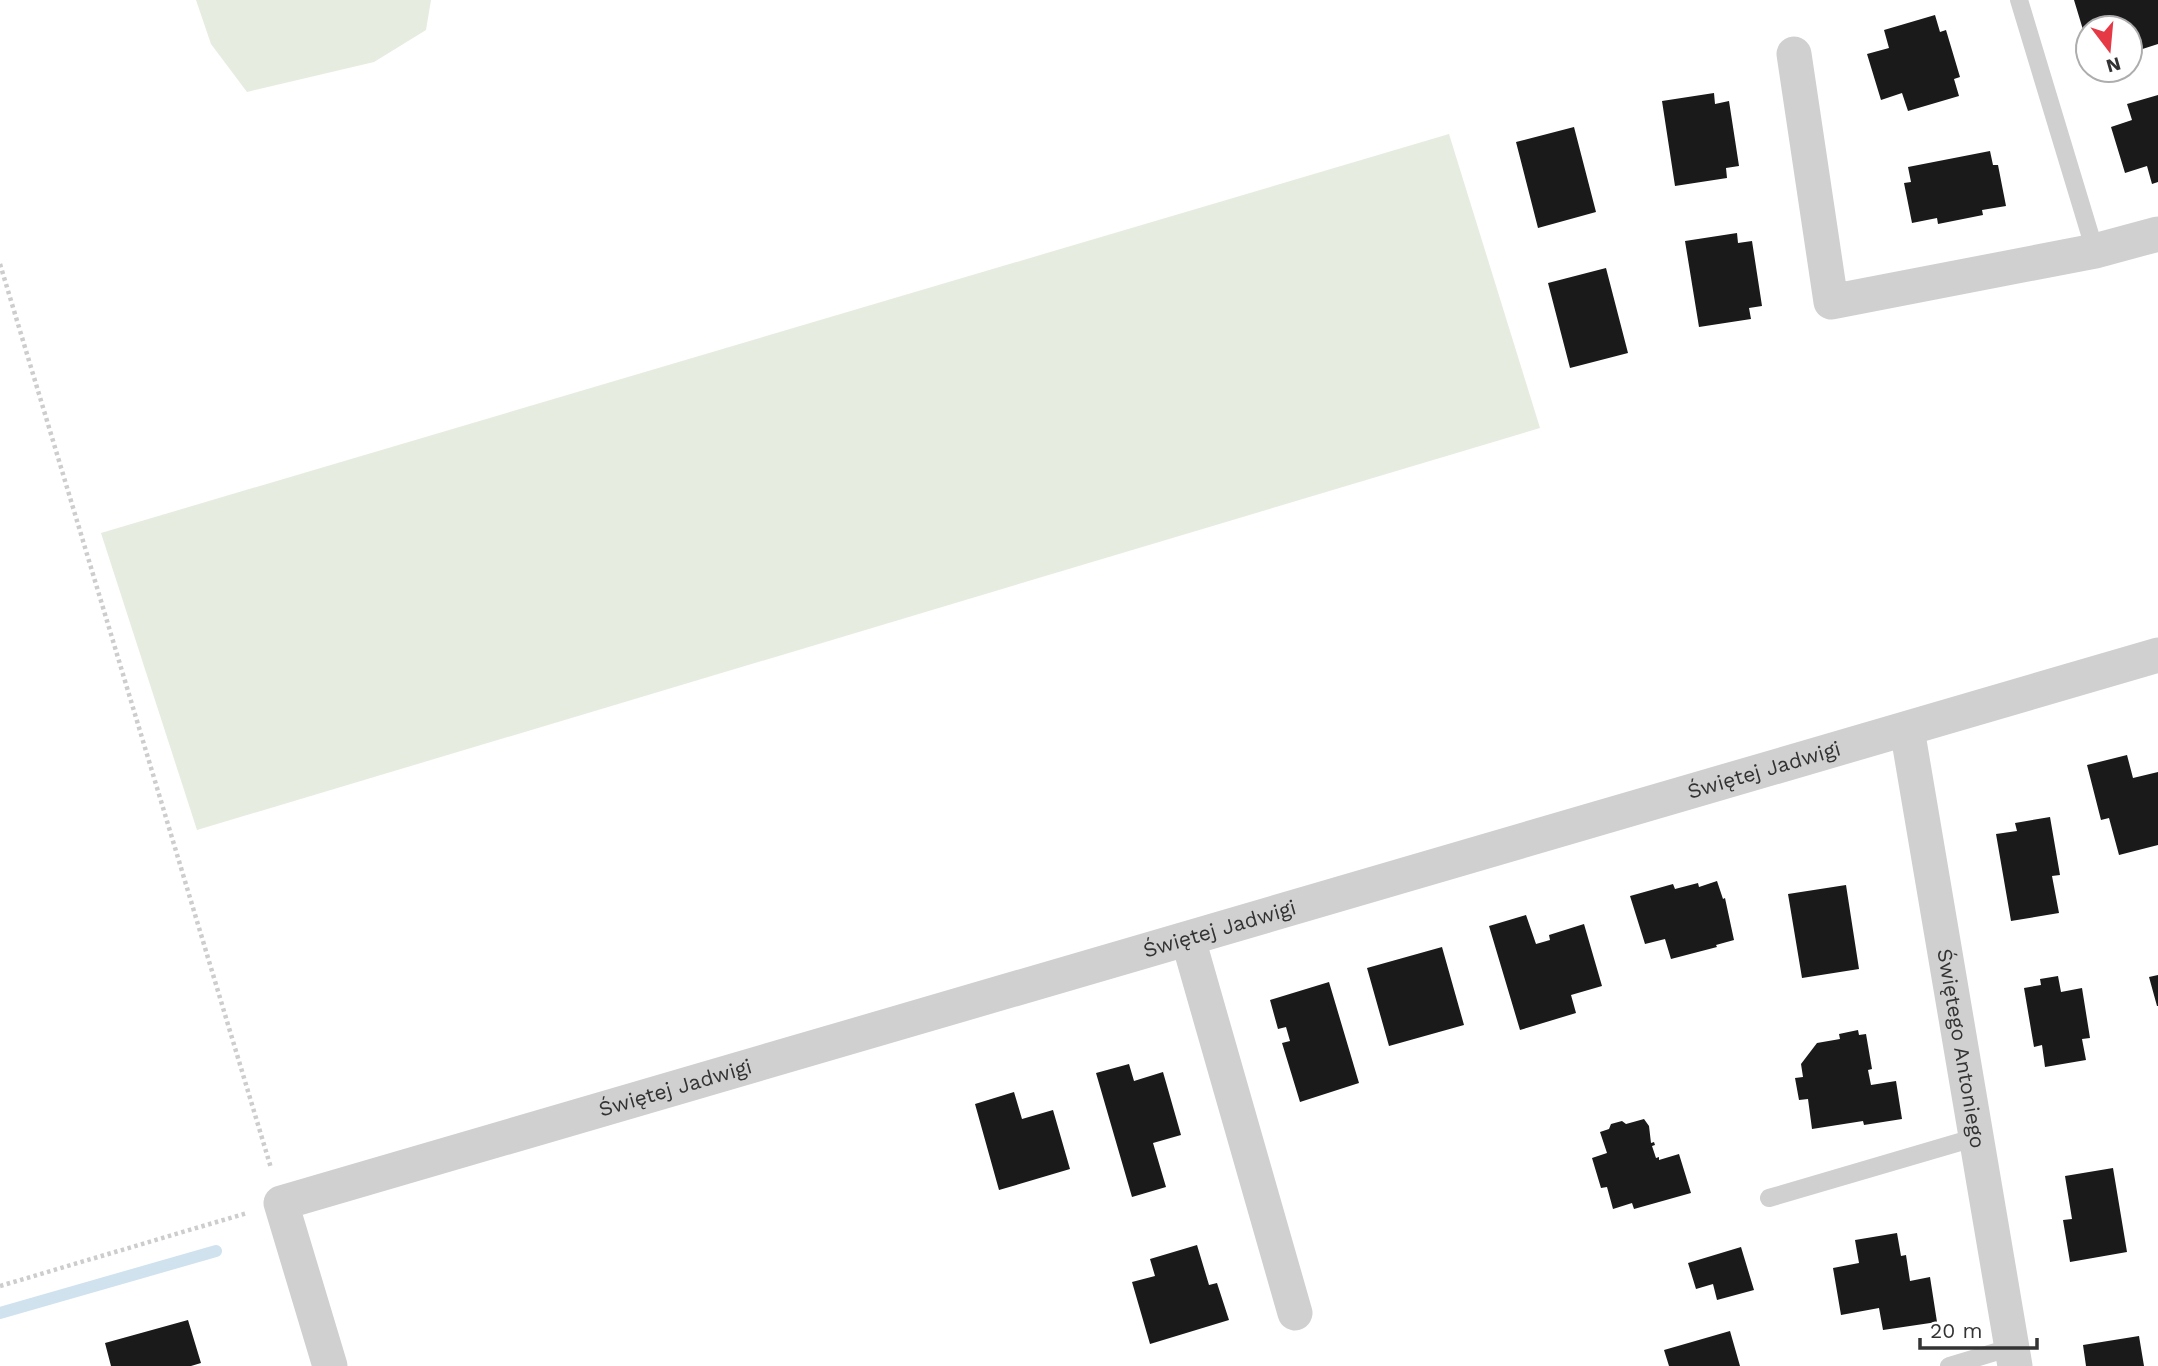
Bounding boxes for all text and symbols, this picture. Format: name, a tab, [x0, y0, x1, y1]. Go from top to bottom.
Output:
north arrow	[2074, 14, 2144, 84]
text: N	[2104, 52, 2123, 78]
street label: Świętej Jadwigi	[1684, 735, 1843, 804]
street label: Świętej Jadwigi	[1140, 894, 1299, 963]
street label: Świętego Antoniego	[1932, 947, 1991, 1150]
street label: Świętej Jadwigi	[596, 1053, 755, 1122]
scale bar	[1920, 1306, 2037, 1350]
text: 20 m	[1930, 1318, 1982, 1343]

